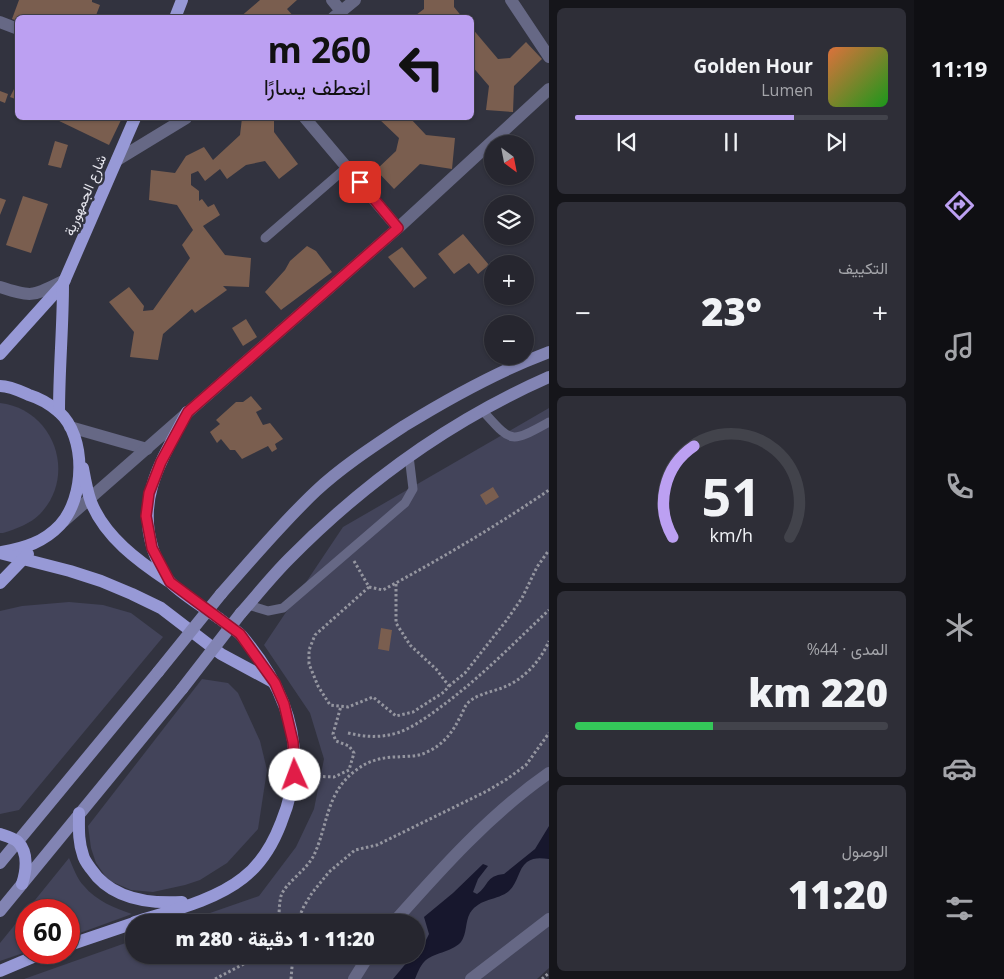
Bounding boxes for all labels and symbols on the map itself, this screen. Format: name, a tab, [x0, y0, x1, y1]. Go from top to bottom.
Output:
north arrow	[484, 135, 534, 185]
street label: شارع الجمهورية	[59, 151, 112, 239]
pin	[339, 161, 381, 203]
position arrow	[268, 748, 320, 800]
speed limit sign: 60	[15, 899, 80, 964]

